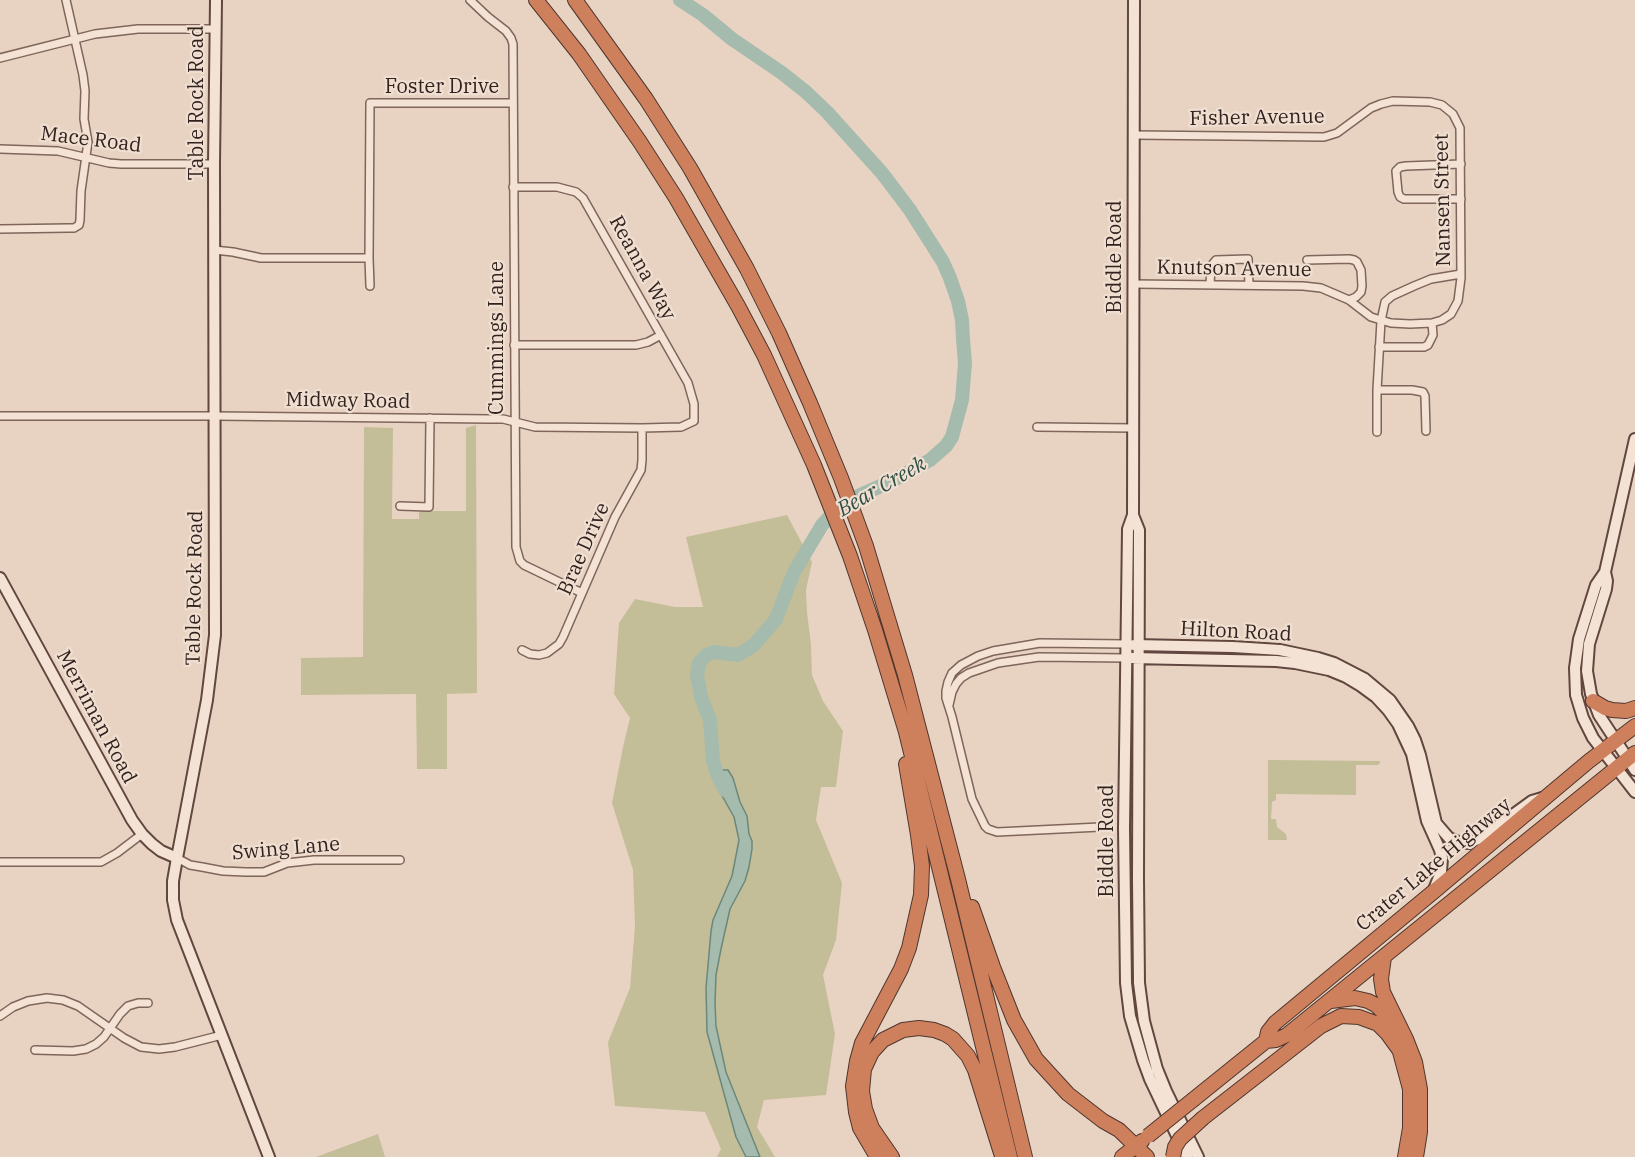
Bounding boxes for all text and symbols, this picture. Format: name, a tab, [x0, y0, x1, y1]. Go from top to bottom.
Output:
street label: Table Rock Road	[185, 25, 209, 181]
street label: Foster Drive	[385, 75, 499, 99]
street label: Fisher Avenue	[1189, 105, 1325, 131]
street label: Mace Road	[39, 122, 143, 158]
street label: Nansen Street	[1430, 133, 1456, 267]
street label: Biddle Road	[1103, 200, 1127, 314]
street label: Reanna Way	[603, 212, 681, 324]
street label: Knutson Avenue	[1156, 256, 1312, 282]
street label: Cummings Lane	[485, 261, 509, 415]
street label: Midway Road	[285, 388, 411, 414]
water label: Bear Creek	[833, 451, 931, 523]
street label: Brae Drive	[553, 499, 615, 599]
street label: Table Rock Road	[182, 510, 208, 666]
street label: Hilton Road	[1180, 617, 1292, 647]
street label: Merriman Road	[51, 646, 141, 788]
street label: Biddle Road	[1095, 784, 1119, 898]
street label: Crater Lake Highway	[1352, 793, 1516, 937]
street label: Swing Lane	[231, 832, 341, 866]

